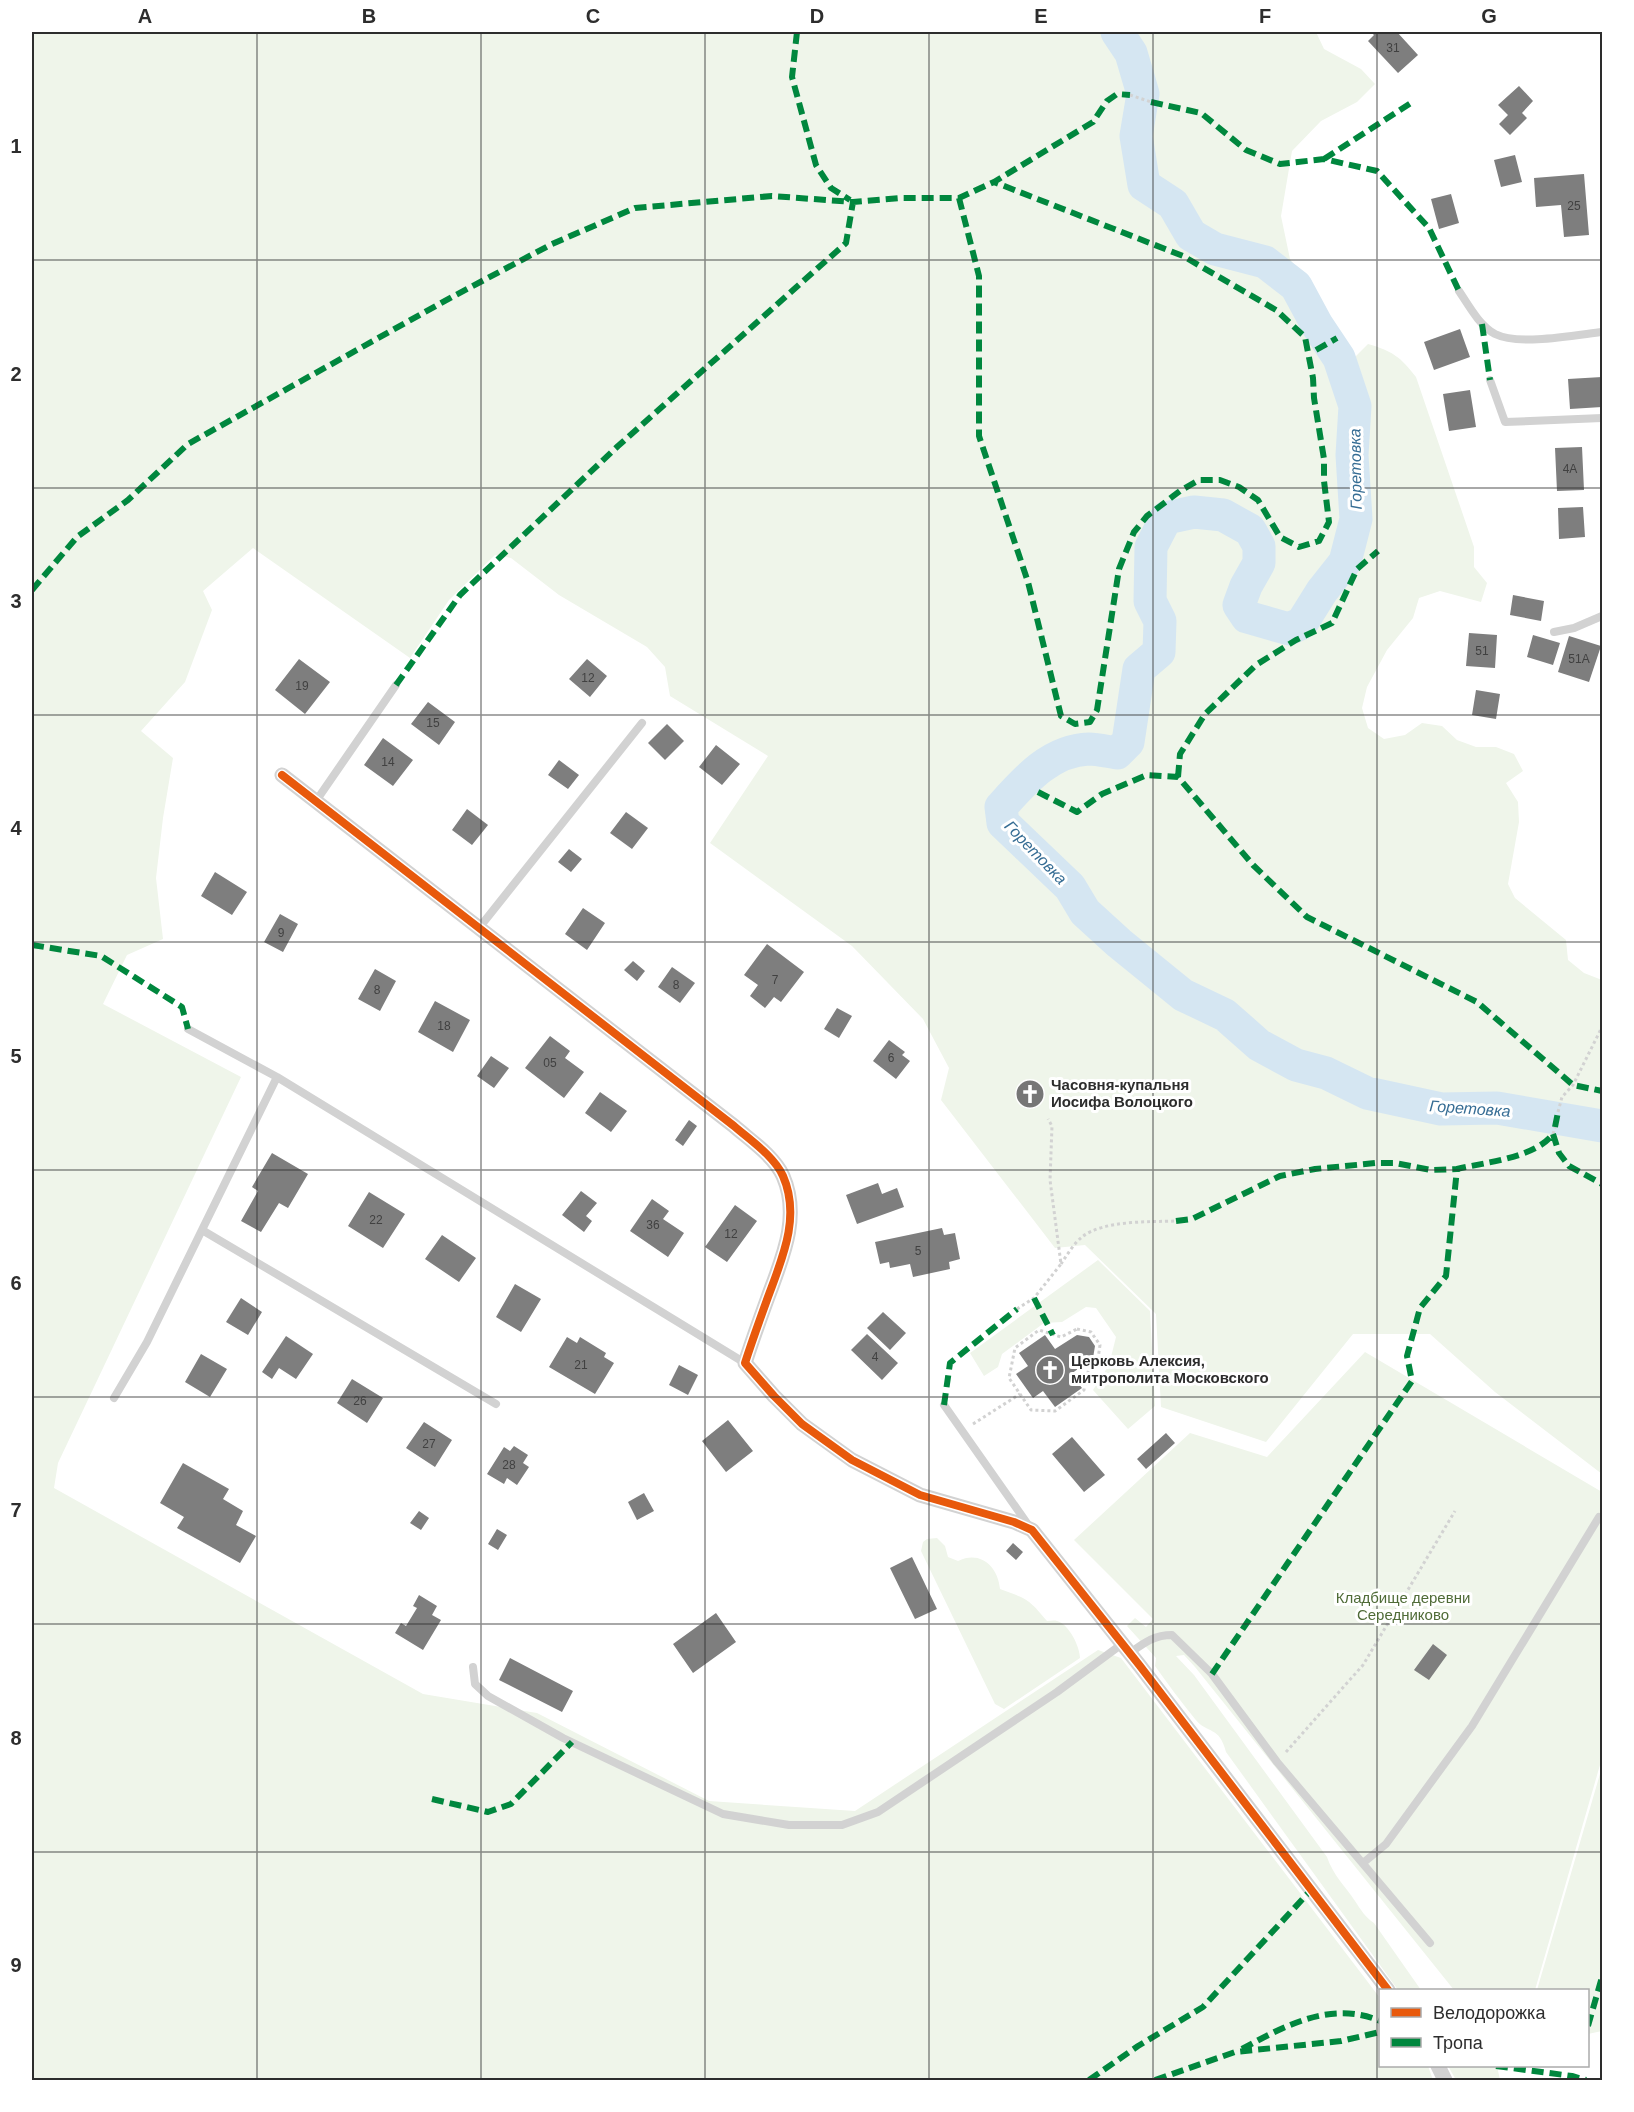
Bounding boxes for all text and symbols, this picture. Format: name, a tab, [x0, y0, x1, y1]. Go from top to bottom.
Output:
text: A	[138, 5, 152, 27]
text: B	[362, 5, 376, 27]
text: C	[586, 5, 600, 27]
text: D	[810, 5, 824, 27]
text: E	[1034, 5, 1048, 27]
text: F	[1259, 5, 1271, 27]
text: G	[1481, 5, 1497, 27]
house number: 31	[1386, 41, 1400, 55]
text: 1	[10, 135, 22, 157]
house number: 25	[1567, 199, 1581, 213]
text: 2	[10, 363, 22, 385]
water label: Горетовка	[1346, 428, 1365, 510]
house number: 4А	[1563, 462, 1577, 476]
text: 3	[10, 590, 22, 612]
house number: 51	[1475, 644, 1489, 658]
house number: 51А	[1568, 652, 1590, 666]
house number: 12	[581, 671, 595, 685]
house number: 19	[295, 679, 309, 693]
house number: 15	[426, 716, 440, 730]
house number: 14	[381, 755, 395, 769]
text: 4	[10, 817, 22, 839]
water label: Горетовка	[1001, 817, 1070, 888]
house number: 9	[278, 926, 285, 940]
house number: 7	[772, 973, 779, 987]
house number: 8	[673, 978, 680, 992]
house number: 8	[374, 983, 381, 997]
house number: 18	[437, 1019, 451, 1033]
text: 5	[10, 1045, 22, 1067]
house number: 6	[888, 1051, 895, 1065]
house number: 05	[543, 1056, 557, 1070]
place label: Часовня-купальня Иосифа Волоцкого	[1051, 1076, 1193, 1110]
church icon: Часовня-купальня Иосифа Волоцкого	[1014, 1078, 1046, 1110]
water label: Горетовка	[1429, 1097, 1511, 1120]
house number: 22	[369, 1213, 383, 1227]
house number: 36	[646, 1218, 660, 1232]
house number: 12	[724, 1227, 738, 1241]
house number: 5	[915, 1244, 922, 1258]
text: 6	[10, 1272, 22, 1294]
house number: 4	[872, 1350, 879, 1364]
place label: Церковь Алексия, митрополита Московского	[1071, 1352, 1269, 1386]
church icon: Церковь Алексия, митрополита Московского	[1034, 1354, 1066, 1386]
house number: 21	[574, 1358, 588, 1372]
house number: 26	[353, 1394, 367, 1408]
house number: 27	[422, 1437, 436, 1451]
house number: 28	[502, 1458, 516, 1472]
text: 7	[10, 1499, 22, 1521]
park label: Кладбище деревни Середниково	[1336, 1589, 1470, 1623]
text: 8	[10, 1727, 22, 1749]
text: 9	[10, 1954, 22, 1976]
legend	[1379, 1989, 1589, 2067]
text: Велодорожка	[1433, 2003, 1546, 2023]
text: Тропа	[1433, 2033, 1484, 2053]

